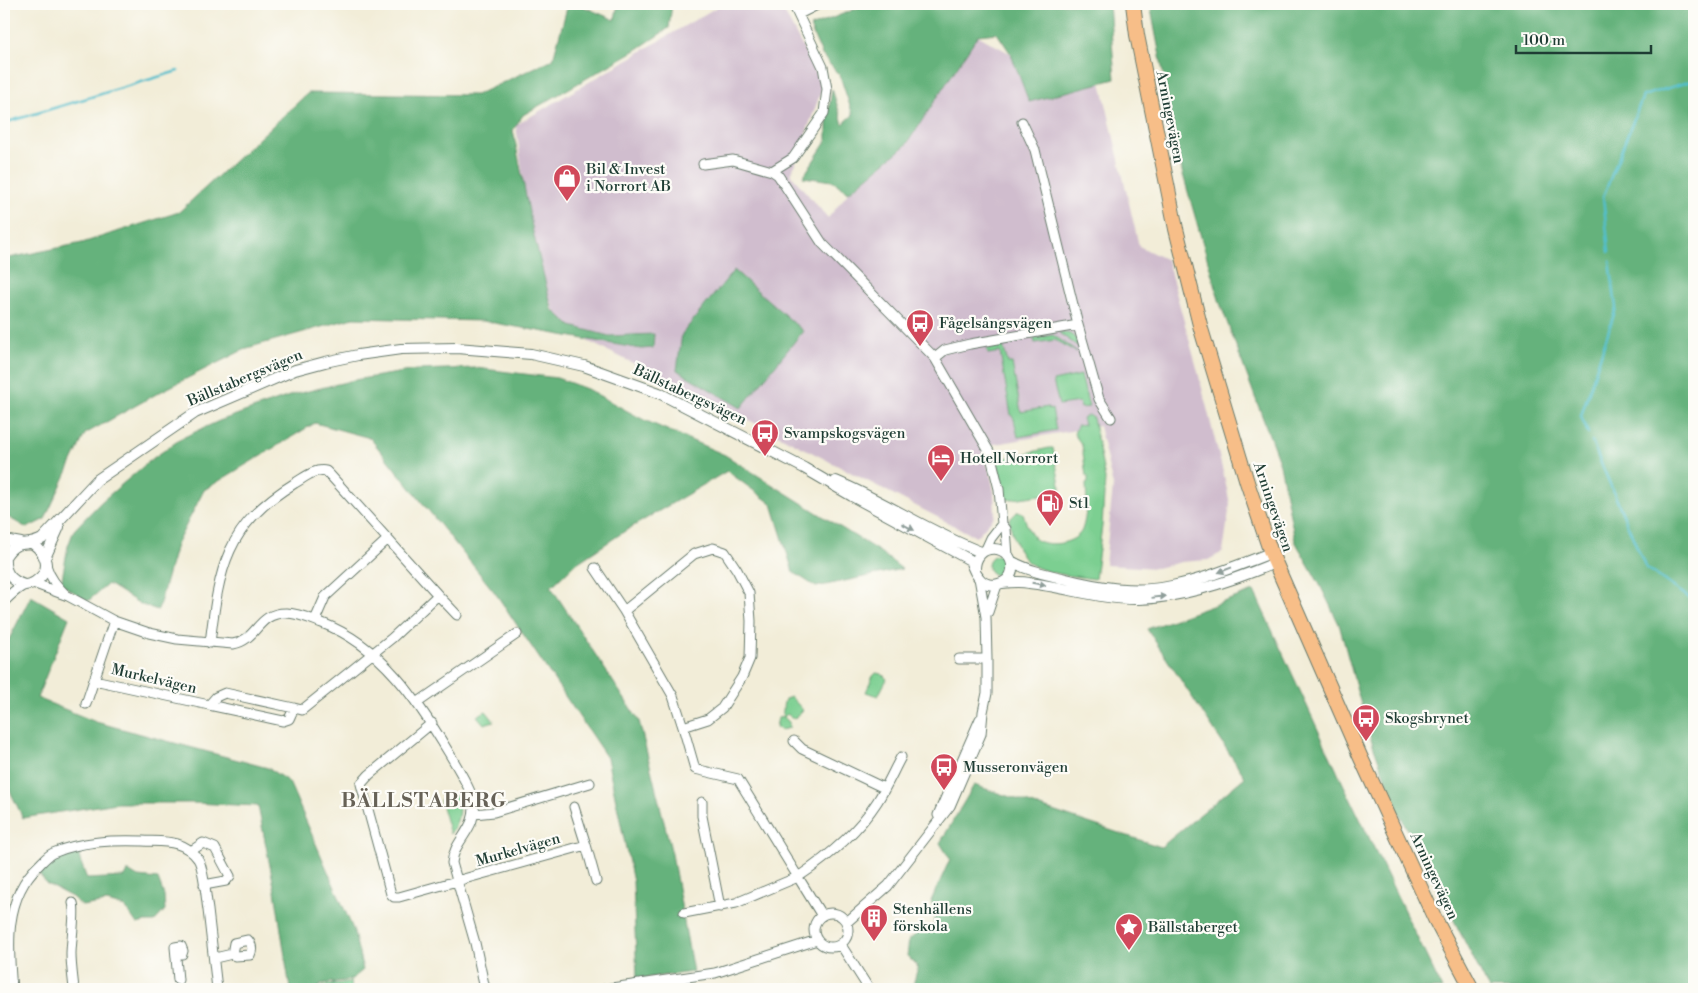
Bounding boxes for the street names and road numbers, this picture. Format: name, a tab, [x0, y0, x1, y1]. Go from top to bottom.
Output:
street label: Arningevägen	[1152, 68, 1188, 165]
street label: Bällstabergsvägen	[184, 345, 305, 411]
street label: Bällstabergsvägen	[629, 360, 750, 430]
street label: Arningevägen	[1248, 458, 1297, 555]
street label: Murkelvägen	[109, 660, 199, 698]
street label: Arningevägen	[1405, 828, 1463, 923]
street label: Murkelvägen	[474, 829, 563, 871]

